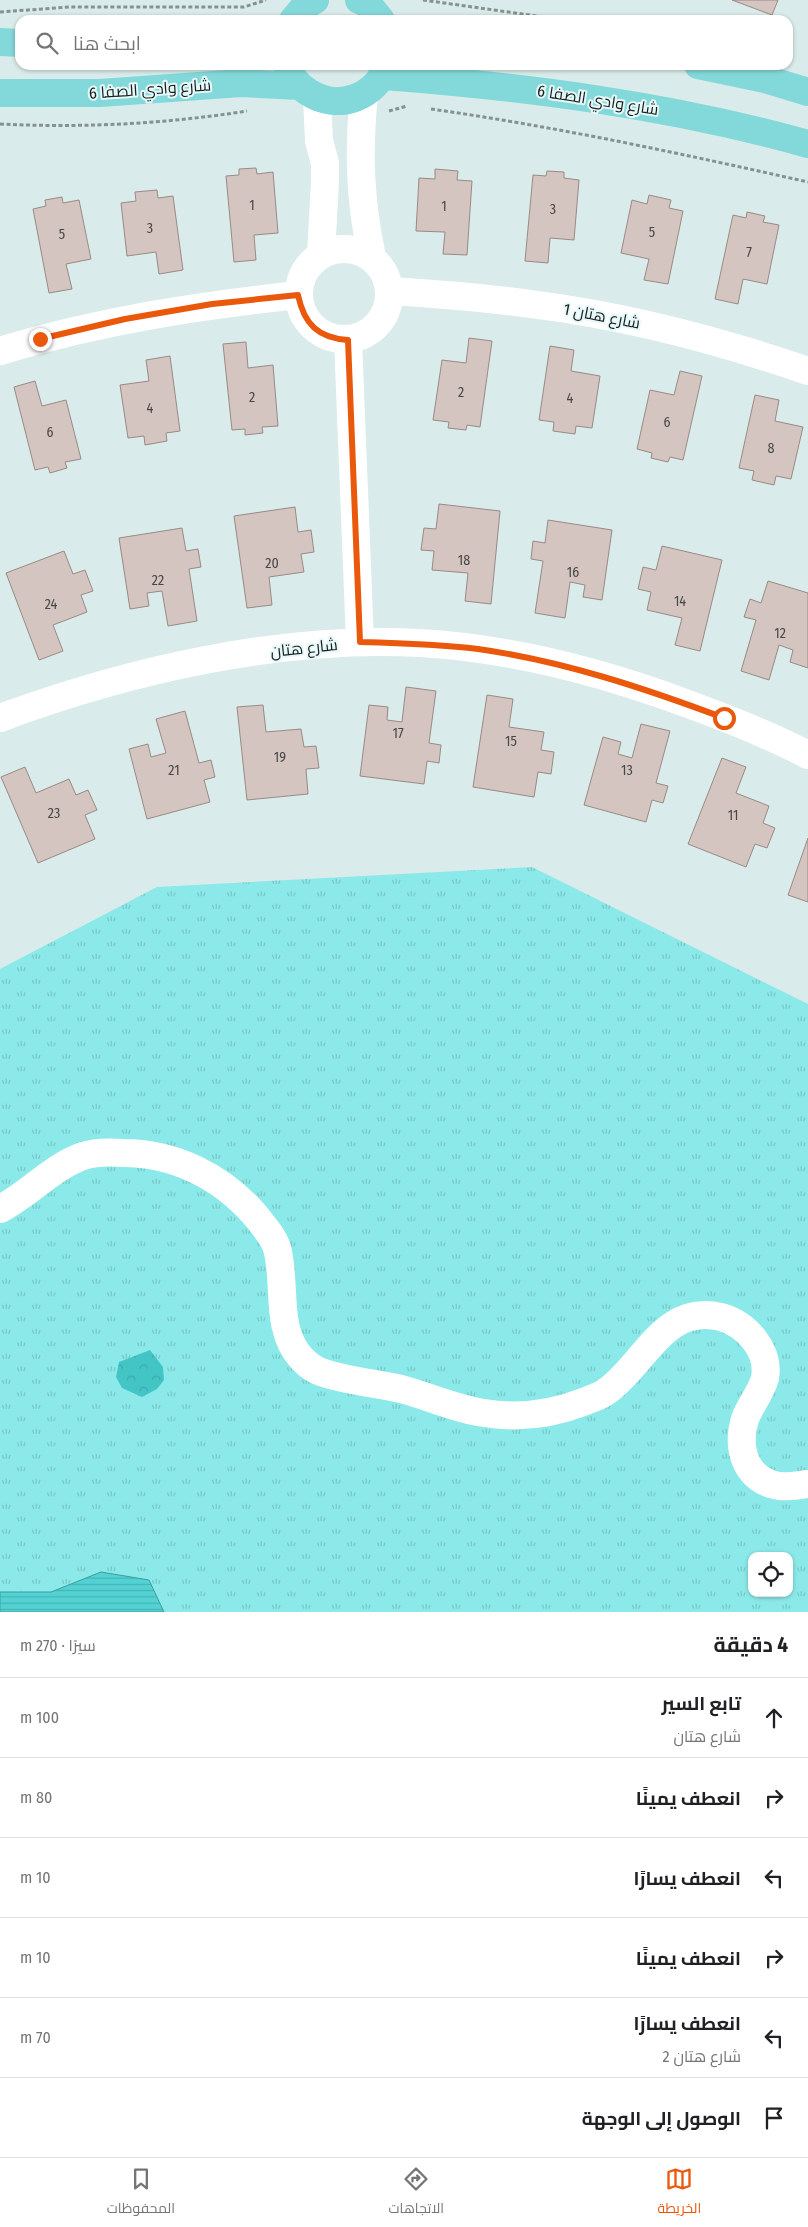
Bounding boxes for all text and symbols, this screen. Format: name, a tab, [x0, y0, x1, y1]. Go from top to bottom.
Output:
search box	[15, 15, 793, 70]
icon: search	[33, 29, 61, 57]
text: ابحث هنا	[73, 32, 141, 55]
street label: شارع وادي الصفا 6	[88, 75, 212, 107]
street label: شارع وادي الصفا 6	[535, 81, 660, 123]
house number: 1	[249, 197, 255, 214]
house number: 1	[441, 198, 447, 215]
house number: 3	[550, 201, 556, 218]
house number: 3	[147, 220, 153, 237]
house number: 5	[649, 224, 655, 241]
house number: 5	[59, 226, 65, 243]
house number: 7	[746, 244, 752, 261]
street label: شارع هتان 1	[562, 299, 642, 335]
route end	[29, 328, 52, 351]
house number: 2	[458, 384, 464, 401]
house number: 2	[249, 389, 255, 406]
house number: 4	[567, 390, 574, 407]
house number: 4	[147, 400, 154, 417]
house number: 6	[664, 414, 671, 431]
house number: 6	[47, 424, 54, 441]
house number: 8	[768, 440, 775, 457]
house number: 18	[458, 552, 470, 569]
house number: 20	[265, 555, 279, 572]
house number: 16	[567, 564, 579, 581]
house number: 22	[152, 572, 164, 589]
house number: 14	[674, 593, 686, 610]
house number: 24	[45, 596, 58, 613]
house number: 12	[774, 625, 786, 642]
street label: شارع هتان	[269, 635, 339, 663]
route start	[713, 707, 736, 730]
house number: 17	[392, 725, 404, 742]
house number: 15	[505, 733, 517, 750]
house number: 19	[274, 749, 286, 766]
house number: 21	[168, 762, 180, 779]
house number: 13	[621, 762, 633, 779]
house number: 23	[48, 805, 60, 822]
house number: 11	[728, 807, 738, 824]
map controls	[748, 1552, 793, 1597]
button: locate	[748, 1552, 793, 1597]
text: 4 دقيقة	[713, 1632, 788, 1658]
text: سيرًا · 270 m	[20, 1636, 96, 1655]
text: تابع السير	[662, 1692, 741, 1715]
icon: ahead	[760, 1704, 788, 1732]
text: 100 m	[20, 1708, 59, 1727]
text: شارع هتان	[673, 1727, 741, 1746]
icon: right	[760, 1784, 788, 1812]
text: انعطف يمينًا	[636, 1787, 741, 1810]
text: 80 m	[20, 1788, 52, 1807]
icon: left	[760, 1864, 788, 1892]
text: انعطف يسارًا	[633, 1867, 741, 1890]
text: 10 m	[20, 1868, 51, 1887]
icon: right	[760, 1944, 788, 1972]
text: انعطف يمينًا	[636, 1947, 741, 1970]
text: 10 m	[20, 1948, 51, 1967]
text: انعطف يسارًا	[633, 2012, 741, 2035]
icon: left	[760, 2024, 788, 2052]
text: 70 m	[20, 2028, 51, 2047]
text: شارع هتان 2	[663, 2047, 741, 2066]
icon: arrive	[760, 2104, 788, 2132]
text: الوصول إلى الوجهة	[582, 2107, 741, 2130]
tab: المحفوظات	[107, 2165, 175, 2221]
tab: الاتجاهات	[389, 2165, 444, 2221]
tab: الخريطة	[658, 2165, 701, 2221]

